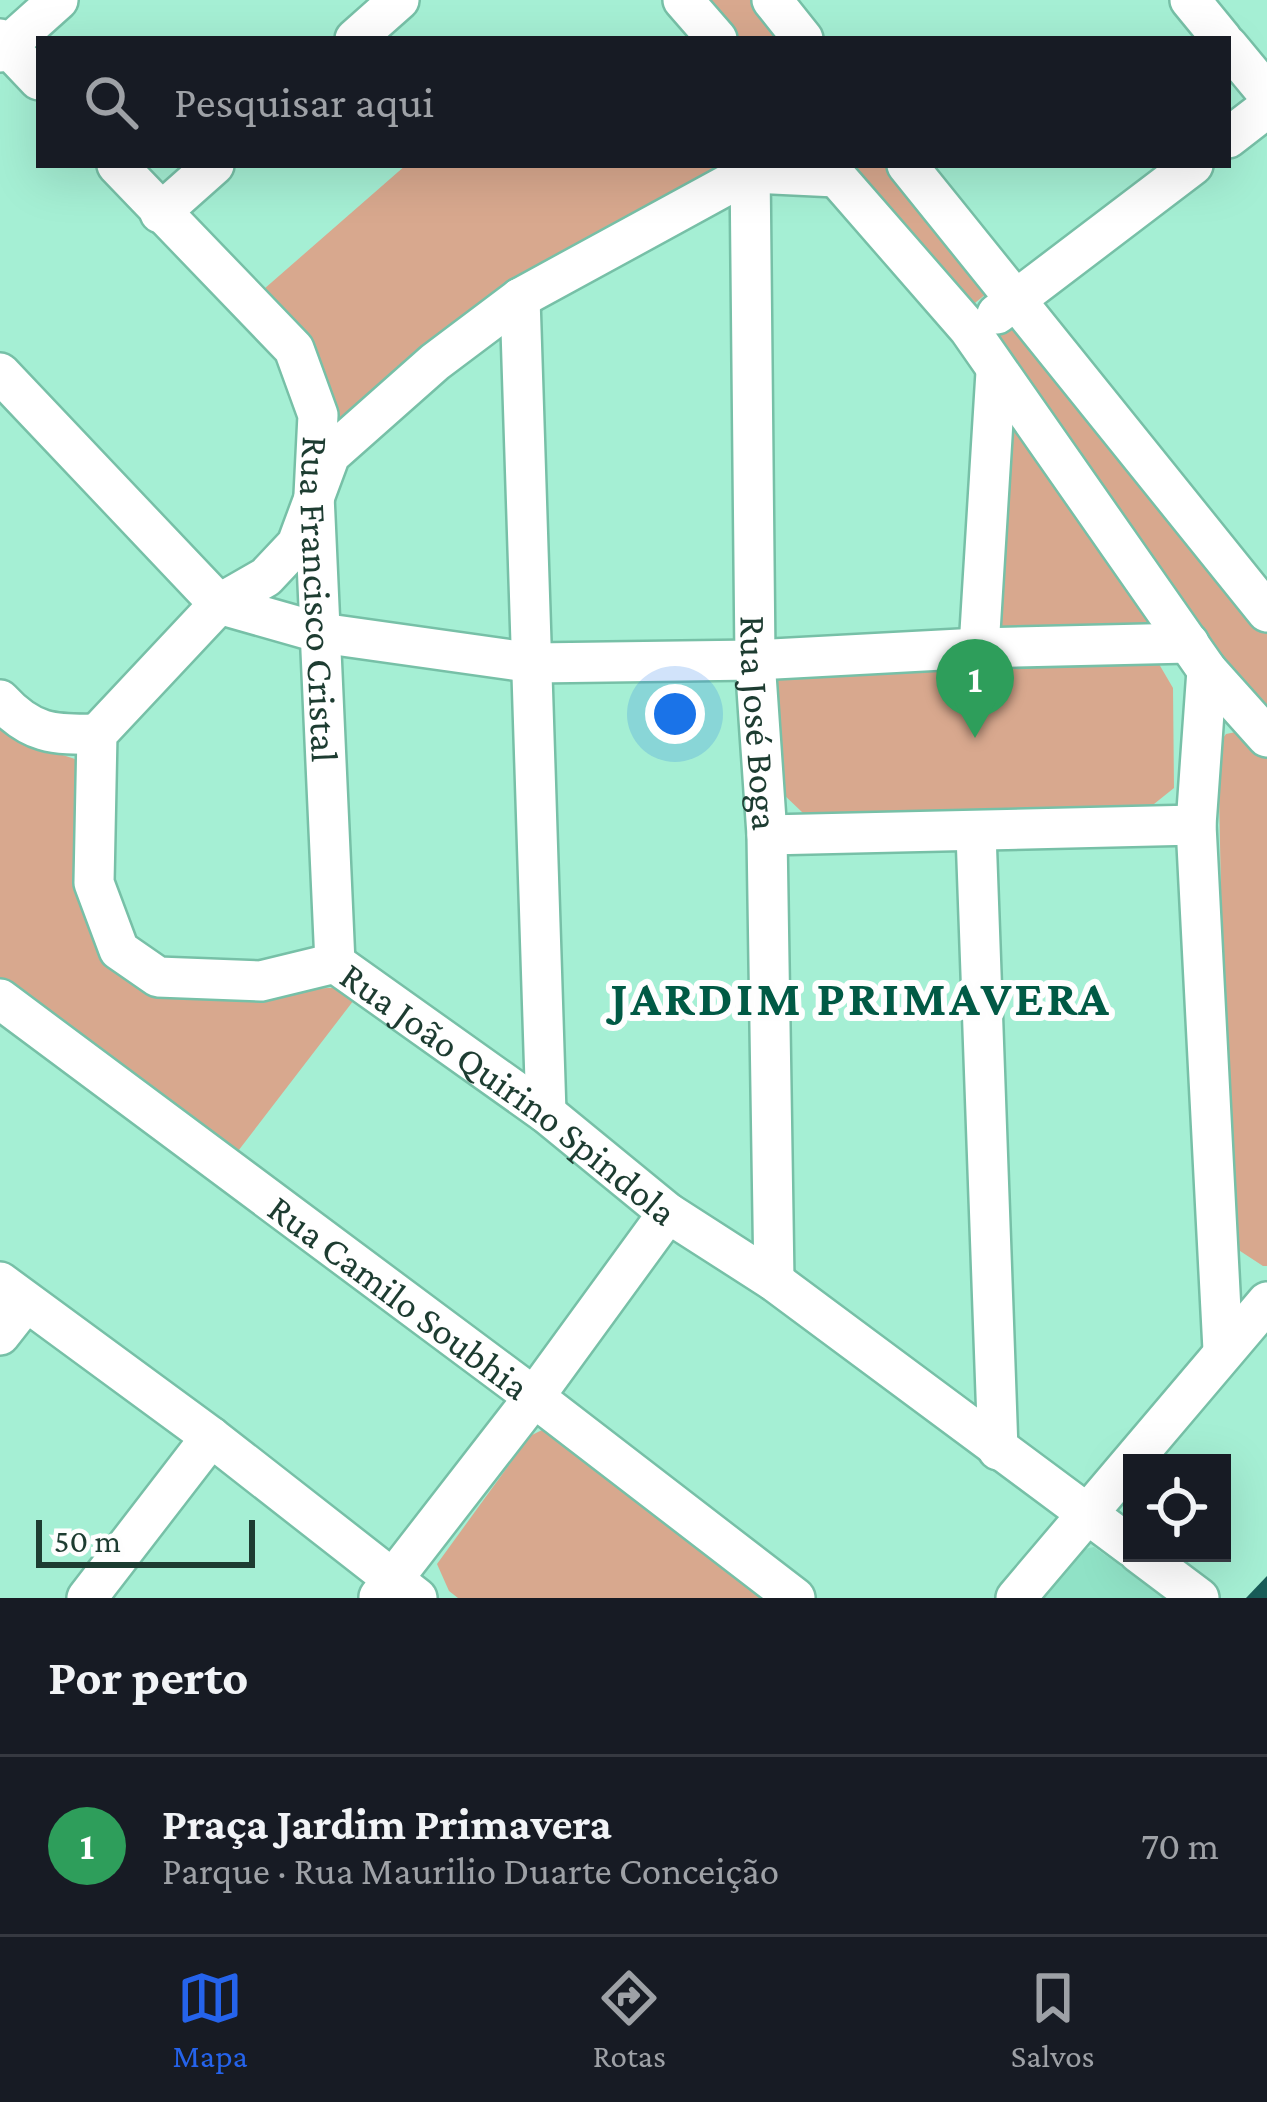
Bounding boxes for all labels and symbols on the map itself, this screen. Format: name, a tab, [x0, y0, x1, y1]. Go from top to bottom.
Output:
street label: Rua Francisco Cristal	[292, 435, 347, 763]
street label: Rua José Boga	[733, 615, 788, 832]
pin: 1	[936, 639, 1014, 738]
your location	[645, 684, 705, 744]
street label: Rua João Quirino Spindola	[333, 953, 686, 1234]
district label: JARDIM PRIMAVERA	[605, 969, 1112, 1026]
street label: Rua Camilo Soubhia	[260, 1186, 538, 1408]
scale bar	[36, 1514, 255, 1567]

